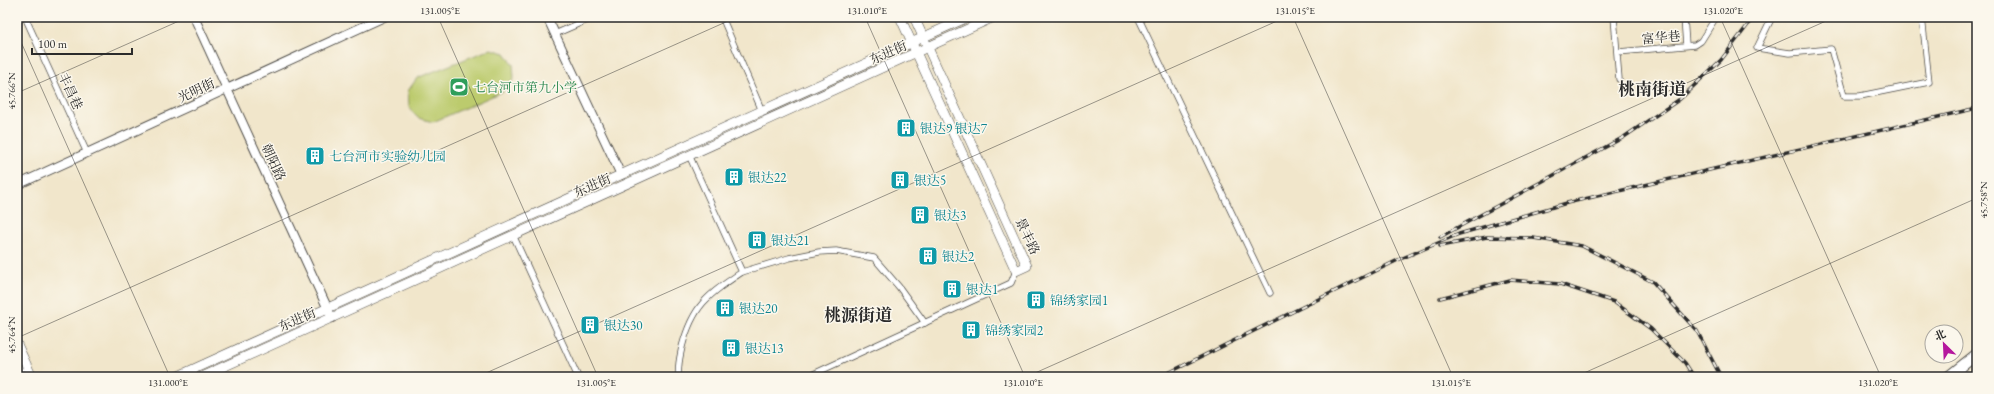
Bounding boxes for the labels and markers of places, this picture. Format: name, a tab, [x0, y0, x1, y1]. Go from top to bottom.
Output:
sports icon: 七台河市第九小学	[448, 76, 470, 98]
place label: 七台河市第九小学	[473, 79, 577, 96]
building icon: 银达9 银达7	[895, 117, 917, 139]
place label: 银达9 银达7	[920, 120, 988, 137]
building icon: 七台河市实验幼儿园	[304, 145, 326, 167]
place label: 七台河市实验幼儿园	[329, 148, 446, 165]
building icon: 银达22	[723, 166, 745, 188]
place label: 银达22	[748, 169, 787, 186]
building icon: 银达5	[889, 169, 911, 191]
place label: 银达5	[914, 172, 946, 189]
building icon: 银达3	[909, 204, 931, 226]
place label: 银达3	[934, 207, 966, 224]
building icon: 银达21	[746, 229, 768, 251]
place label: 银达21	[771, 232, 809, 249]
building icon: 银达2	[917, 245, 939, 267]
place label: 银达2	[942, 248, 975, 265]
building icon: 银达1	[941, 278, 963, 300]
place label: 银达1	[966, 281, 998, 298]
building icon: 锦绣家园1	[1025, 289, 1047, 311]
place label: 锦绣家园1	[1050, 292, 1108, 309]
building icon: 银达20	[714, 297, 736, 319]
place label: 银达20	[739, 300, 777, 317]
building icon: 银达30	[579, 314, 601, 336]
place label: 银达30	[604, 317, 642, 334]
building icon: 锦绣家园2	[960, 319, 982, 341]
place label: 锦绣家园2	[985, 322, 1044, 339]
building icon: 银达13	[720, 337, 742, 359]
place label: 银达13	[745, 340, 783, 357]

